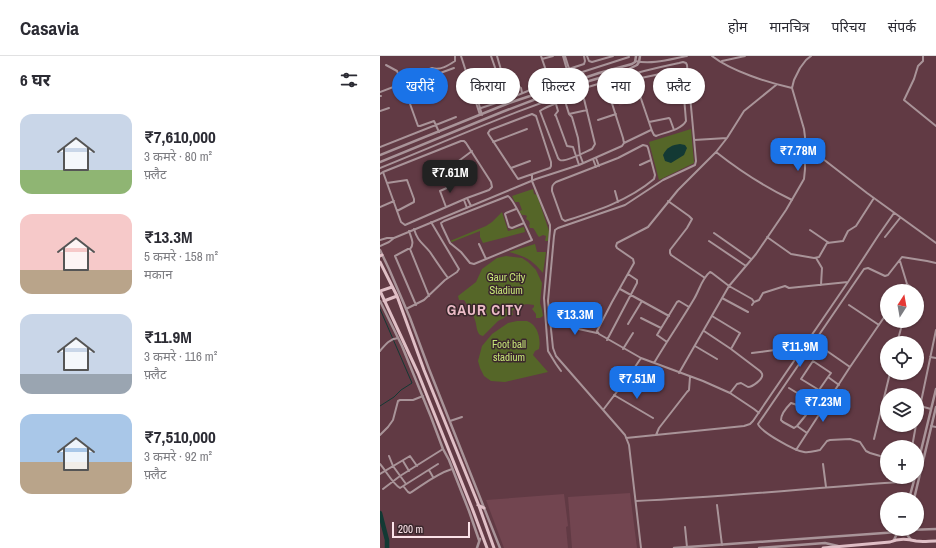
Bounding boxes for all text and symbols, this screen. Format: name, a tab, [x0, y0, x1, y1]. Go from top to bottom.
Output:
text: Casavia	[20, 15, 79, 41]
text: होम	[728, 18, 747, 36]
text: मानचित्र	[769, 18, 810, 36]
text: परिचय	[832, 18, 866, 36]
text: संपर्क	[888, 18, 916, 36]
text: 6 घर	[20, 68, 50, 91]
chip: खरीदें	[392, 68, 448, 104]
chip: किराया	[456, 68, 520, 104]
chip: फ़िल्टर	[528, 68, 589, 104]
chip: नया	[597, 68, 645, 104]
chip: फ़्लैट	[653, 68, 705, 104]
icon: filters	[338, 69, 360, 91]
text: ₹7,610,000	[144, 125, 216, 148]
icon: home	[52, 130, 100, 178]
pin: ₹7.78M	[765, 138, 831, 172]
text: ₹7.78M	[779, 142, 817, 159]
text: 3 कमरे · 80 m²	[144, 148, 212, 165]
pin: ₹7.61M	[417, 160, 483, 194]
text: ₹7.61M	[431, 164, 469, 181]
text: फ़्लैट	[144, 166, 167, 183]
text: ₹13.3M	[144, 225, 193, 248]
icon: home	[52, 230, 100, 278]
text: 5 कमरे · 158 m²	[144, 248, 218, 265]
text: मकान	[144, 266, 172, 283]
park label: Gaur City Stadium	[487, 270, 526, 297]
north arrow	[880, 284, 924, 328]
map controls	[880, 284, 924, 536]
district label: GAUR CITY	[447, 299, 523, 320]
pin: ₹13.3M	[542, 302, 608, 336]
text: ₹13.3M	[556, 306, 594, 323]
text: ₹11.9M	[144, 325, 192, 348]
icon: home	[52, 330, 100, 378]
pin: ₹11.9M	[767, 334, 833, 368]
button: locate	[880, 336, 924, 380]
park label: Foot ball stadium	[492, 337, 526, 364]
text: ₹11.9M	[782, 338, 818, 355]
text: 3 कमरे · 116 m²	[144, 348, 217, 365]
text: फ़्लैट	[144, 366, 167, 383]
pin: ₹7.51M	[604, 366, 670, 400]
text: ₹7.51M	[618, 370, 656, 387]
button: layers	[880, 388, 924, 432]
pin: ₹7.23M	[790, 389, 856, 423]
text: ₹7.23M	[804, 393, 842, 410]
text: ₹7,510,000	[144, 425, 216, 448]
icon: home	[52, 430, 100, 478]
button: +	[880, 440, 924, 484]
text: 3 कमरे · 92 m²	[144, 448, 212, 465]
text: फ़्लैट	[144, 466, 167, 483]
button: −	[880, 492, 924, 536]
scale bar	[392, 520, 470, 539]
text: 200 m	[398, 522, 423, 536]

